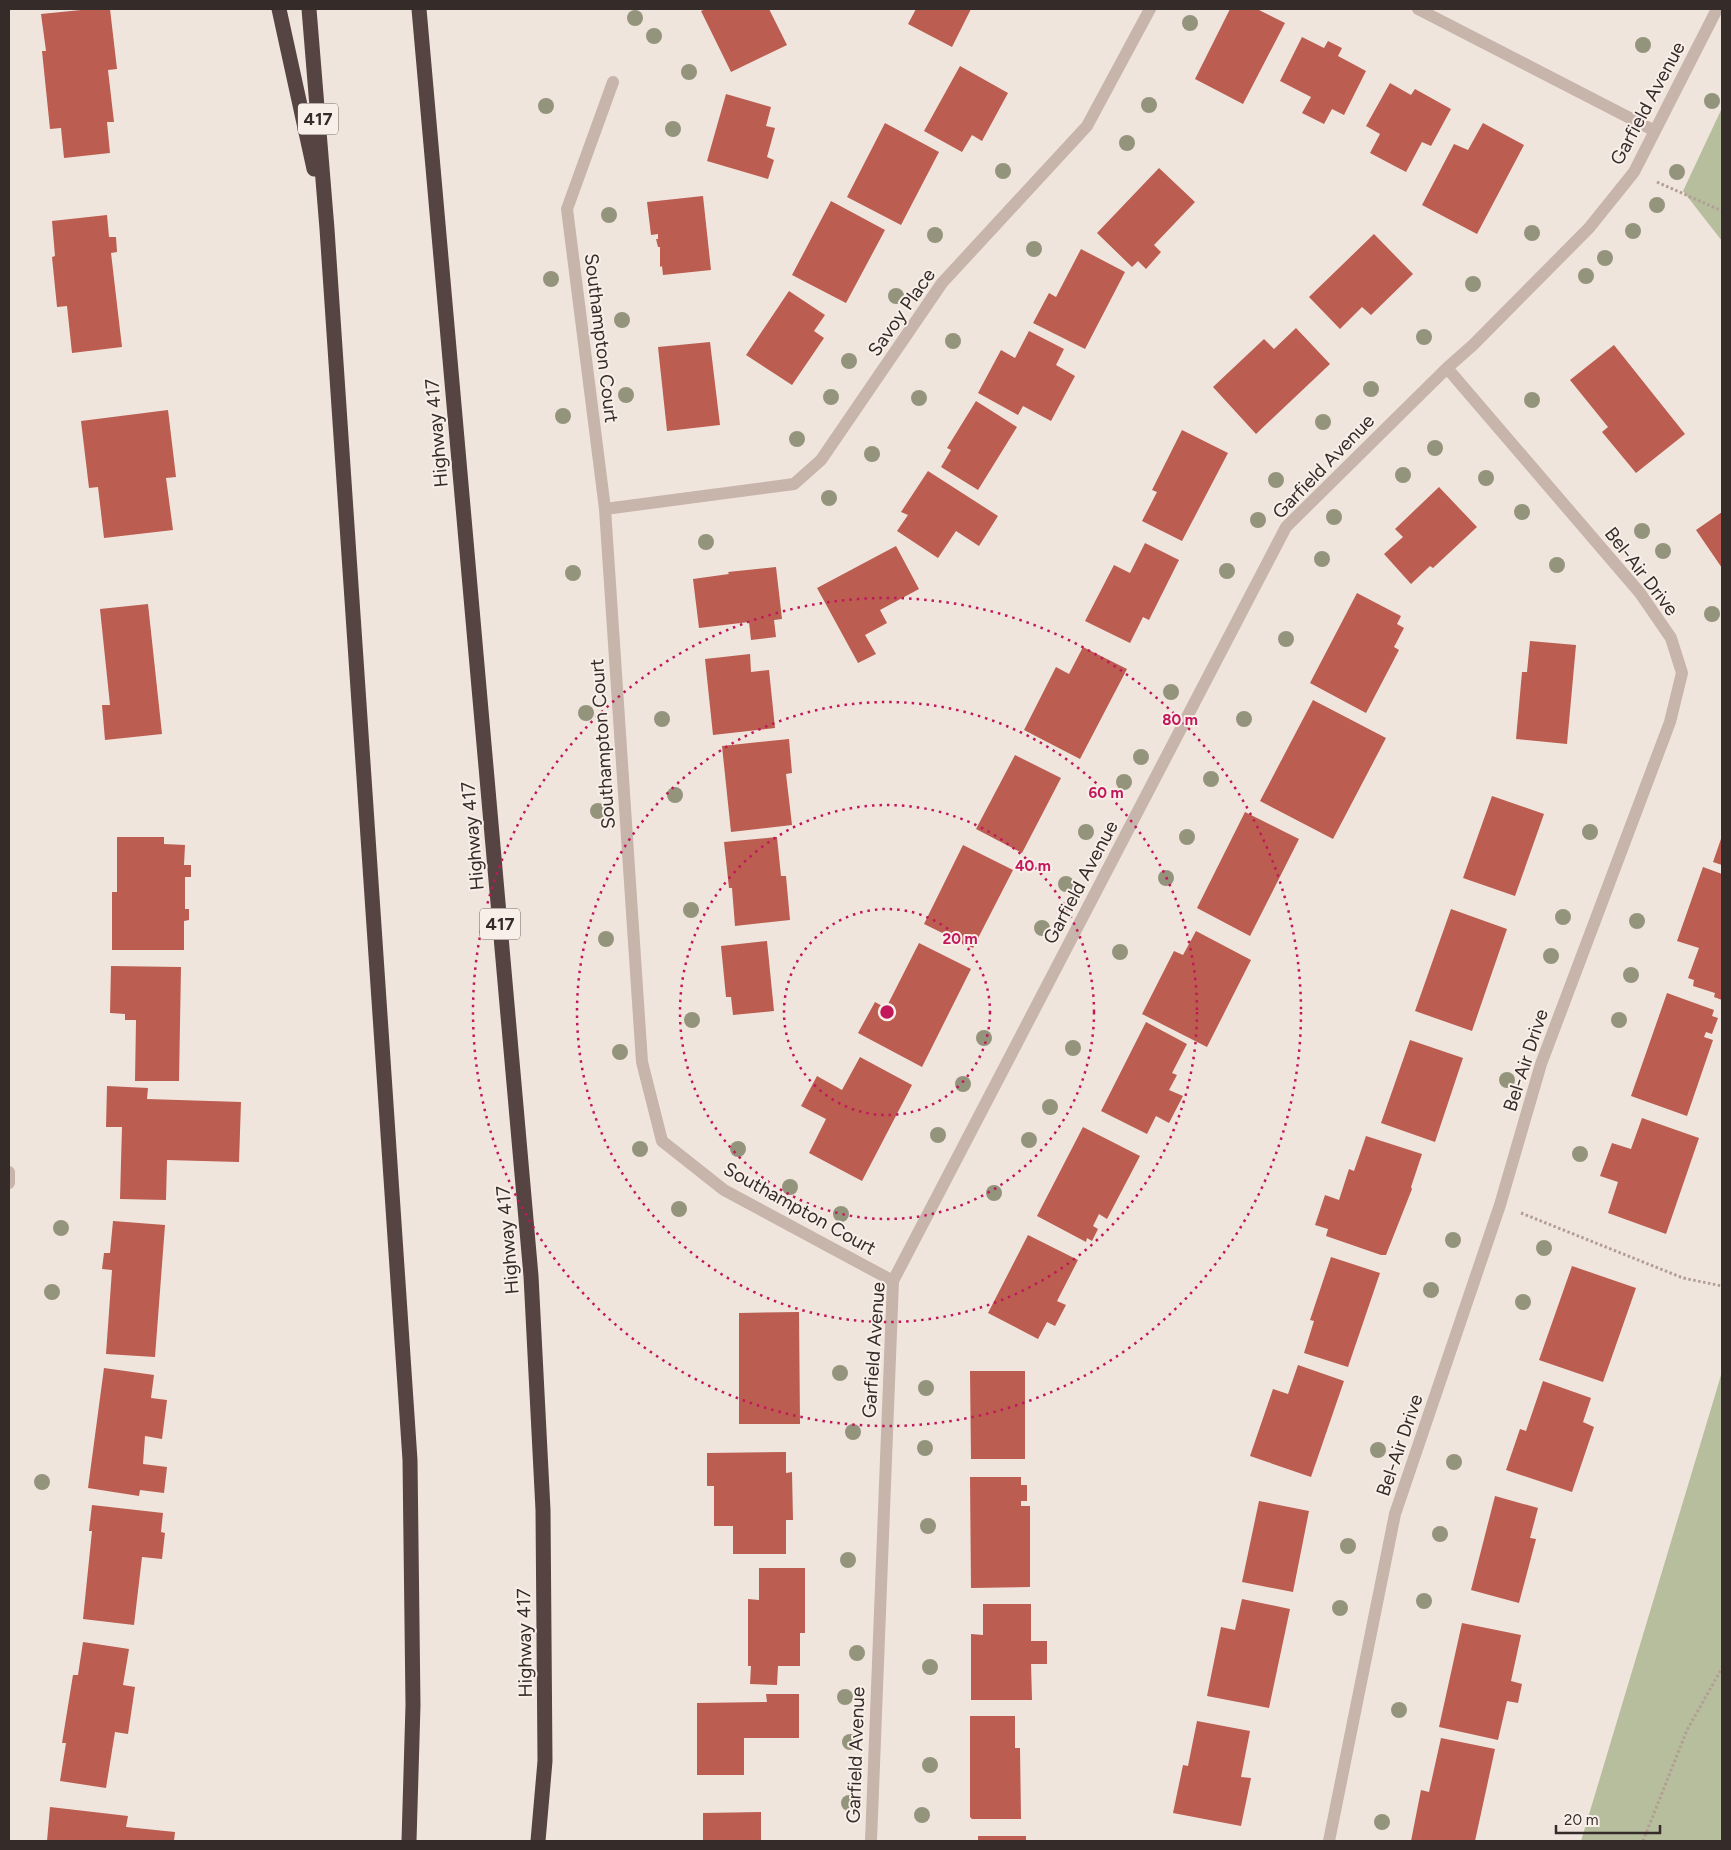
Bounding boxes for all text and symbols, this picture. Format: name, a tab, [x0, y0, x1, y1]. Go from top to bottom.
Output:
street label: Garfield Avenue	[1605, 38, 1690, 169]
road number: 417	[298, 104, 338, 134]
street label: Southampton Court	[580, 252, 623, 424]
street label: Savoy Place	[863, 264, 940, 361]
street label: Highway 417	[420, 378, 453, 488]
street label: Garfield Avenue	[1268, 409, 1379, 523]
street label: Bel-Air Drive	[1600, 522, 1683, 620]
street label: Southampton Court	[585, 658, 620, 830]
text: 80 m	[1162, 711, 1198, 729]
street label: Highway 417	[456, 781, 489, 891]
text: 60 m	[1088, 784, 1124, 802]
street label: Garfield Avenue	[1038, 817, 1123, 948]
text: 40 m	[1015, 857, 1051, 875]
road number: 417	[480, 909, 520, 940]
text: 20 m	[942, 930, 978, 948]
centre of rings	[878, 1003, 896, 1021]
street label: Bel-Air Drive	[1498, 1006, 1553, 1114]
street label: Southampton Court	[720, 1157, 880, 1260]
street label: Highway 417	[491, 1185, 524, 1295]
street label: Garfield Avenue	[857, 1281, 890, 1419]
street label: Bel-Air Drive	[1371, 1391, 1428, 1499]
street label: Highway 417	[512, 1588, 537, 1698]
street label: Garfield Avenue	[842, 1686, 869, 1824]
scale bar	[1556, 1802, 1660, 1834]
text: 20 m	[1564, 1811, 1598, 1829]

